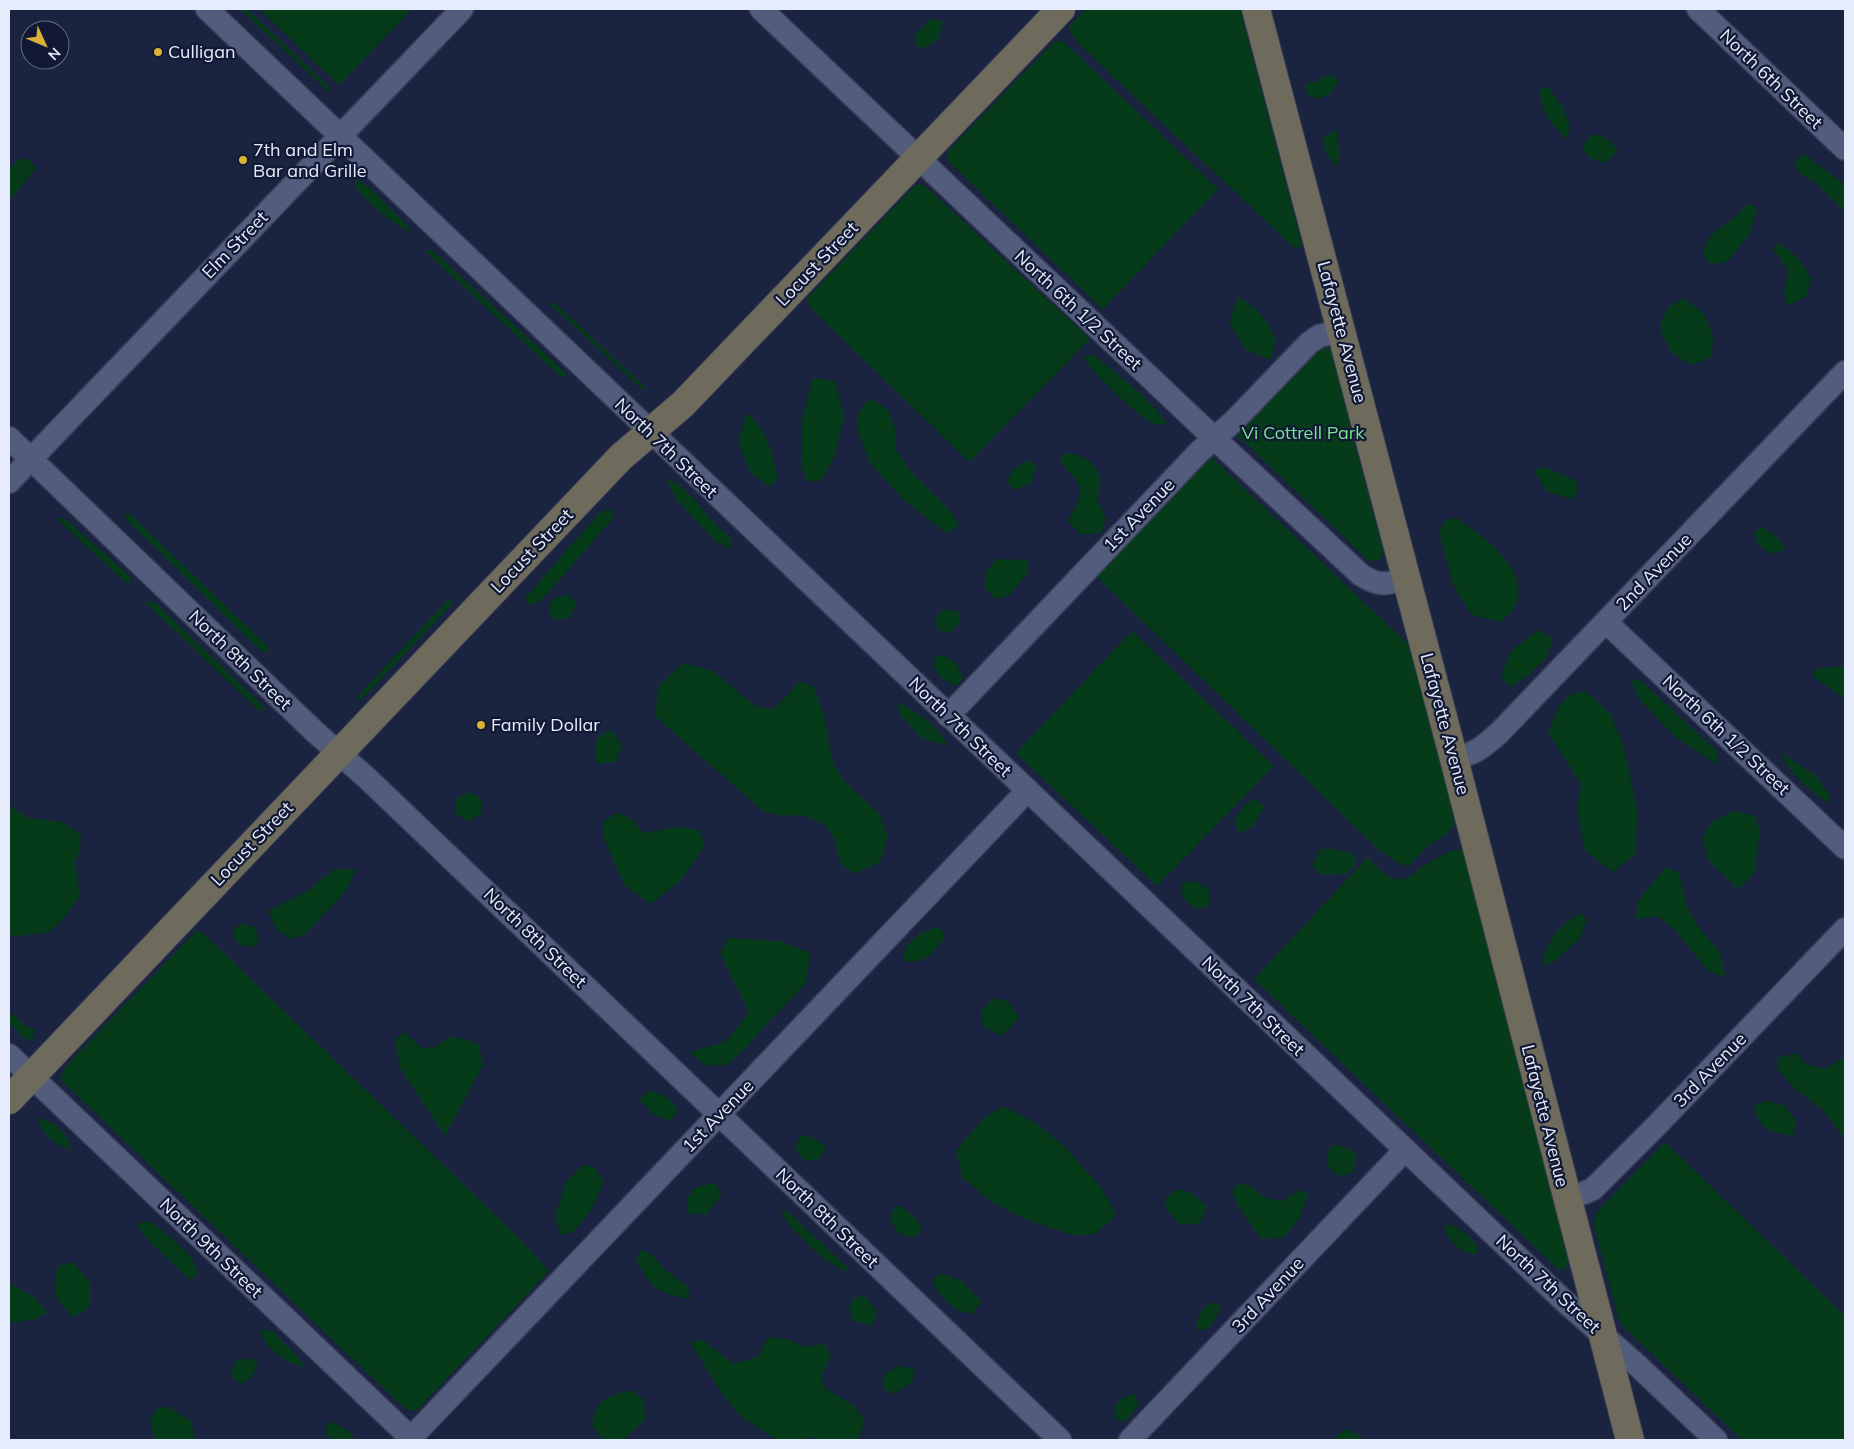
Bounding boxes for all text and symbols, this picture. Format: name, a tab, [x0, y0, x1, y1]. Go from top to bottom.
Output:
north arrow	[20, 20, 70, 70]
street label: North 6th Street	[1715, 24, 1828, 134]
place label: Culligan	[168, 40, 236, 63]
text: N	[44, 44, 64, 64]
marker: Culligan	[152, 46, 164, 58]
place label: 7th and Elm Bar and Grille	[253, 138, 366, 182]
marker: 7th and Elm Bar and Grille	[237, 154, 249, 166]
street label: Elm Street	[197, 206, 272, 283]
street label: Locust Street	[771, 216, 863, 311]
street label: North 6th 1/2 Street	[1010, 245, 1147, 375]
street label: Lafayette Avenue	[1312, 258, 1372, 405]
street label: North 7th Street	[610, 393, 723, 503]
park label: Vi Cottrell Park	[1241, 421, 1365, 444]
street label: 1st Avenue	[1098, 473, 1179, 556]
street label: Locust Street	[486, 503, 578, 598]
street label: 2nd Avenue	[1611, 528, 1696, 615]
street label: North 8th Street	[184, 605, 297, 715]
street label: Lafayette Avenue	[1415, 650, 1475, 797]
street label: North 6th 1/2 Street	[1658, 670, 1795, 800]
street label: North 7th Street	[904, 672, 1017, 782]
place label: Family Dollar	[491, 713, 600, 736]
marker: Family Dollar	[475, 719, 487, 731]
street label: Locust Street	[206, 796, 298, 891]
street label: North 8th Street	[479, 883, 592, 993]
street label: North 7th Street	[1197, 951, 1310, 1061]
street label: 3rd Avenue	[1668, 1027, 1751, 1112]
street label: Lafayette Avenue	[1517, 1042, 1574, 1189]
street label: 1st Avenue	[677, 1074, 758, 1157]
street label: North 8th Street	[771, 1163, 884, 1273]
street label: North 9th Street	[155, 1193, 268, 1303]
street label: North 7th Street	[1491, 1229, 1605, 1338]
street label: 3rd Avenue	[1227, 1252, 1309, 1337]

